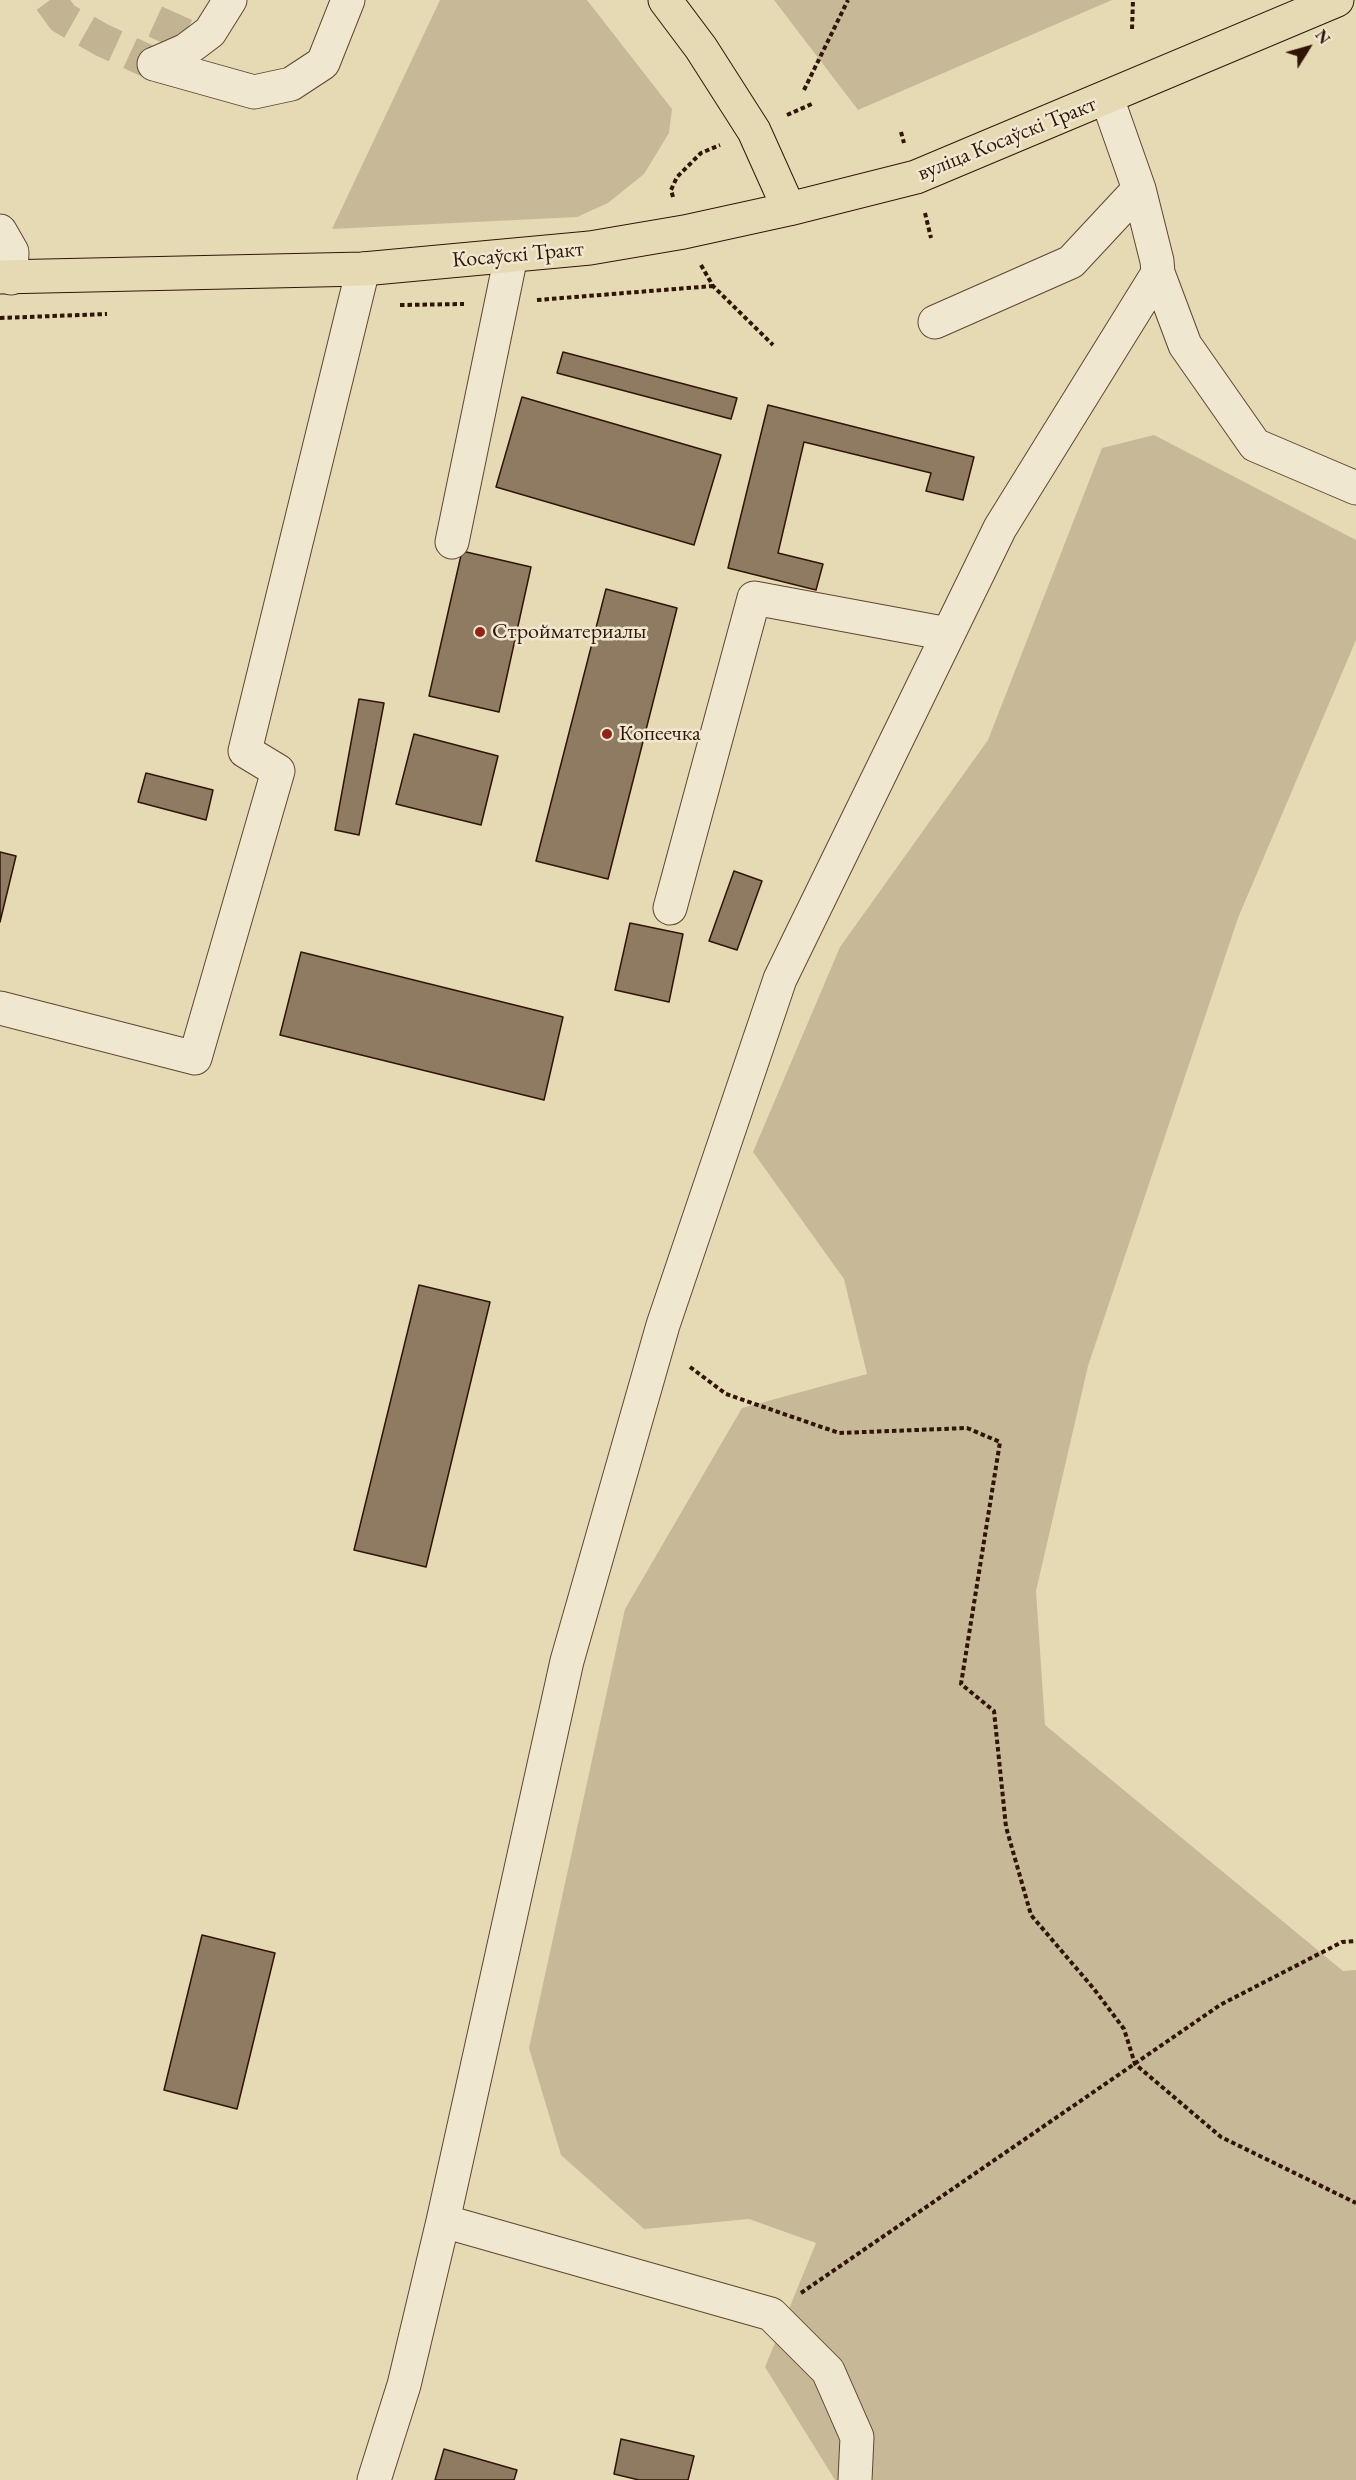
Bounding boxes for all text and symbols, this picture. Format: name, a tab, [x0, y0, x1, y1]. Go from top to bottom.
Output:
north arrow	[1278, 18, 1338, 78]
text: N	[1310, 25, 1335, 48]
street label: вуліца Косаўскі Тракт	[914, 91, 1100, 187]
street label: Косаўскі Тракт	[451, 236, 585, 274]
place label: Стройматериалы	[492, 619, 647, 645]
marker: Стройматериалы	[473, 625, 487, 639]
place label: Копеечка	[619, 721, 701, 747]
marker: Копеечка	[600, 727, 614, 741]

